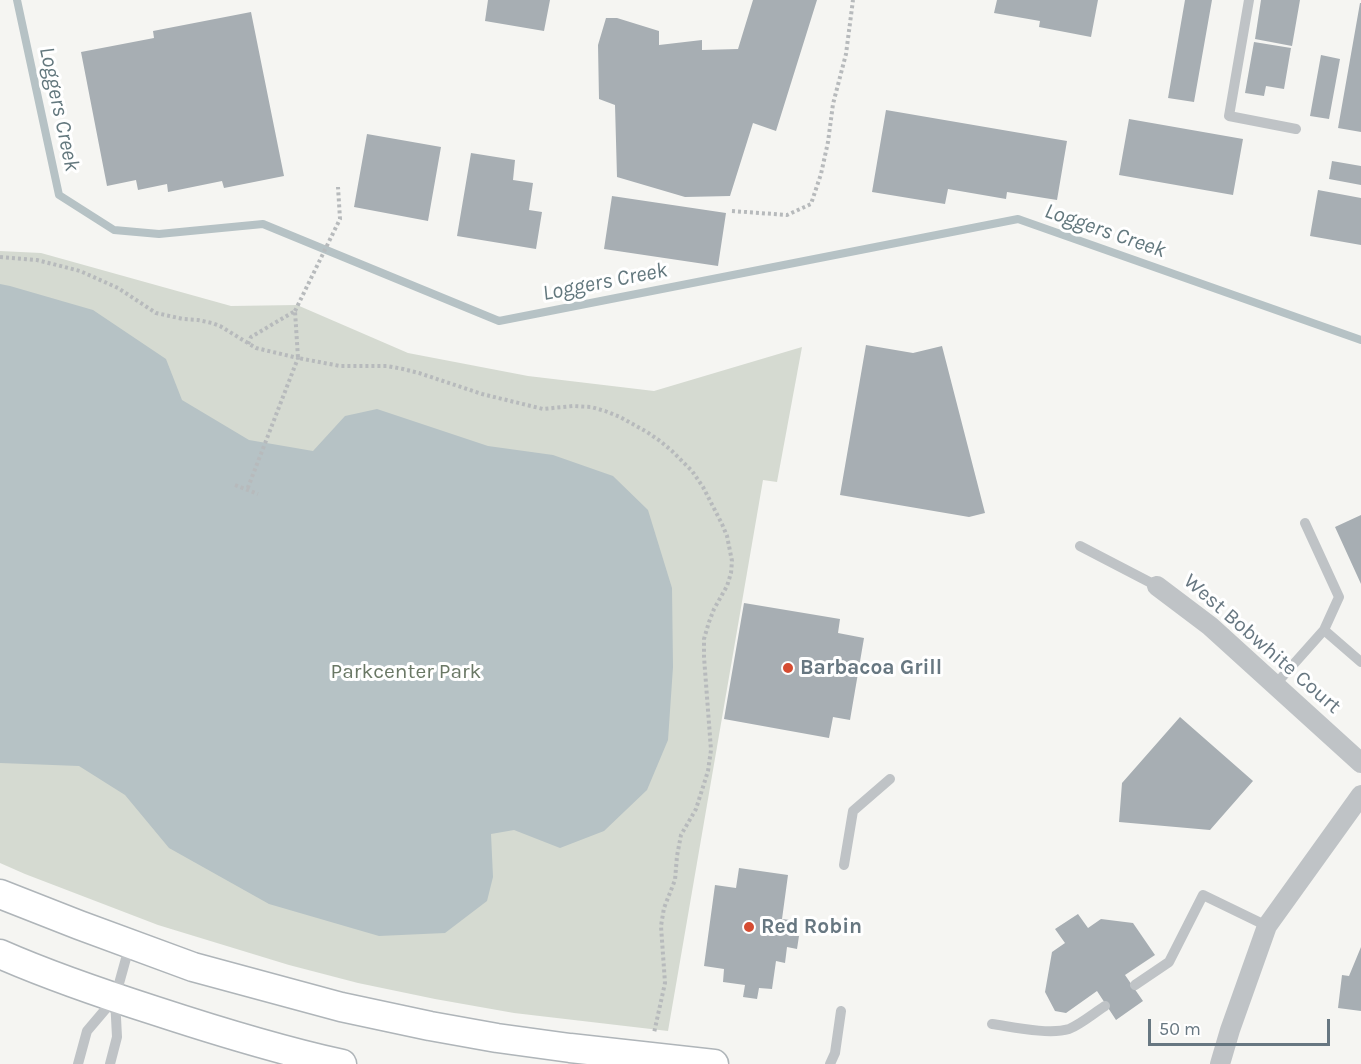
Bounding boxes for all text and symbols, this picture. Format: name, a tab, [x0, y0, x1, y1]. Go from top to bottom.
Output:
water label: Loggers Creek	[33, 44, 85, 174]
water label: Loggers Creek	[1041, 198, 1169, 264]
water label: Loggers Creek	[540, 257, 670, 307]
street label: West Bobwhite Court	[1178, 569, 1346, 719]
place label: Barbacoa Grill	[800, 655, 942, 681]
park label: Parkcenter Park	[331, 659, 481, 685]
marker: Barbacoa Grill	[781, 661, 795, 675]
place label: Red Robin	[761, 914, 862, 940]
marker: Red Robin	[742, 920, 756, 934]
scale bar	[1151, 1007, 1332, 1045]
text: 50 m	[1159, 1018, 1201, 1040]

